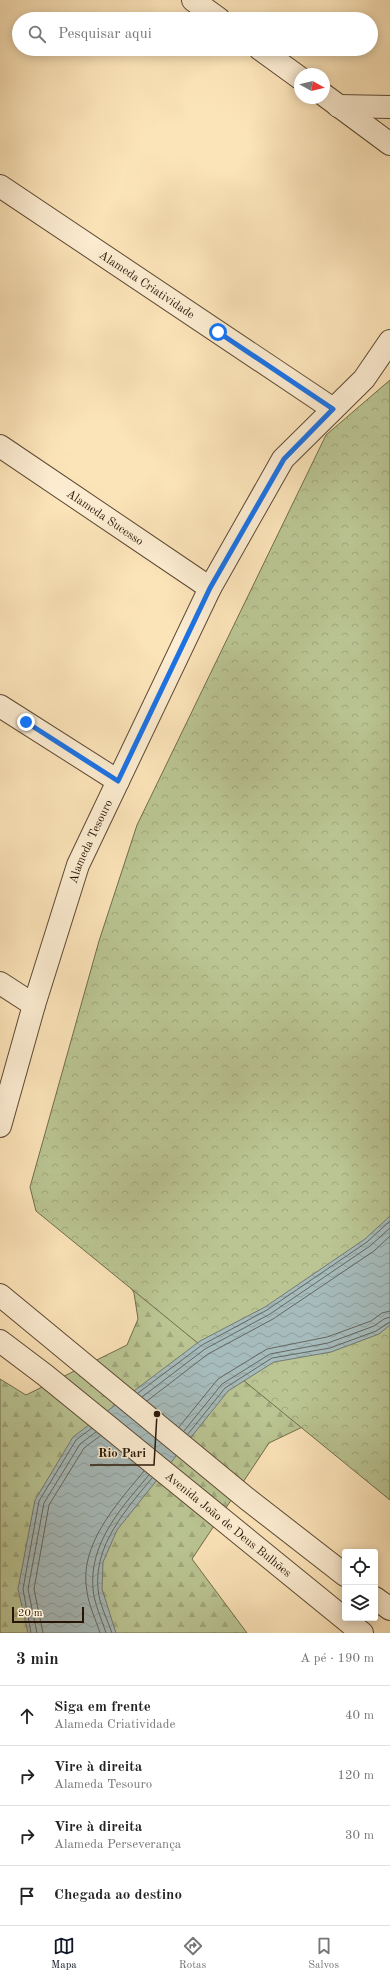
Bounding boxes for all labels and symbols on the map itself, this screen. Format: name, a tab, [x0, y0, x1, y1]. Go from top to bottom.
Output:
north arrow	[294, 68, 330, 104]
street label: Alameda Criatividade	[97, 249, 197, 322]
route start	[209, 323, 227, 341]
street label: Alameda Sucesso	[64, 488, 145, 548]
route end	[17, 713, 35, 731]
street label: Alameda Tesouro	[68, 798, 115, 885]
callout: Rio Pari	[90, 1440, 154, 1465]
text: Rio Pari	[98, 1447, 146, 1460]
street label: Avenida João de Deus Bulhões	[162, 1470, 293, 1580]
scale bar	[12, 1605, 84, 1624]

